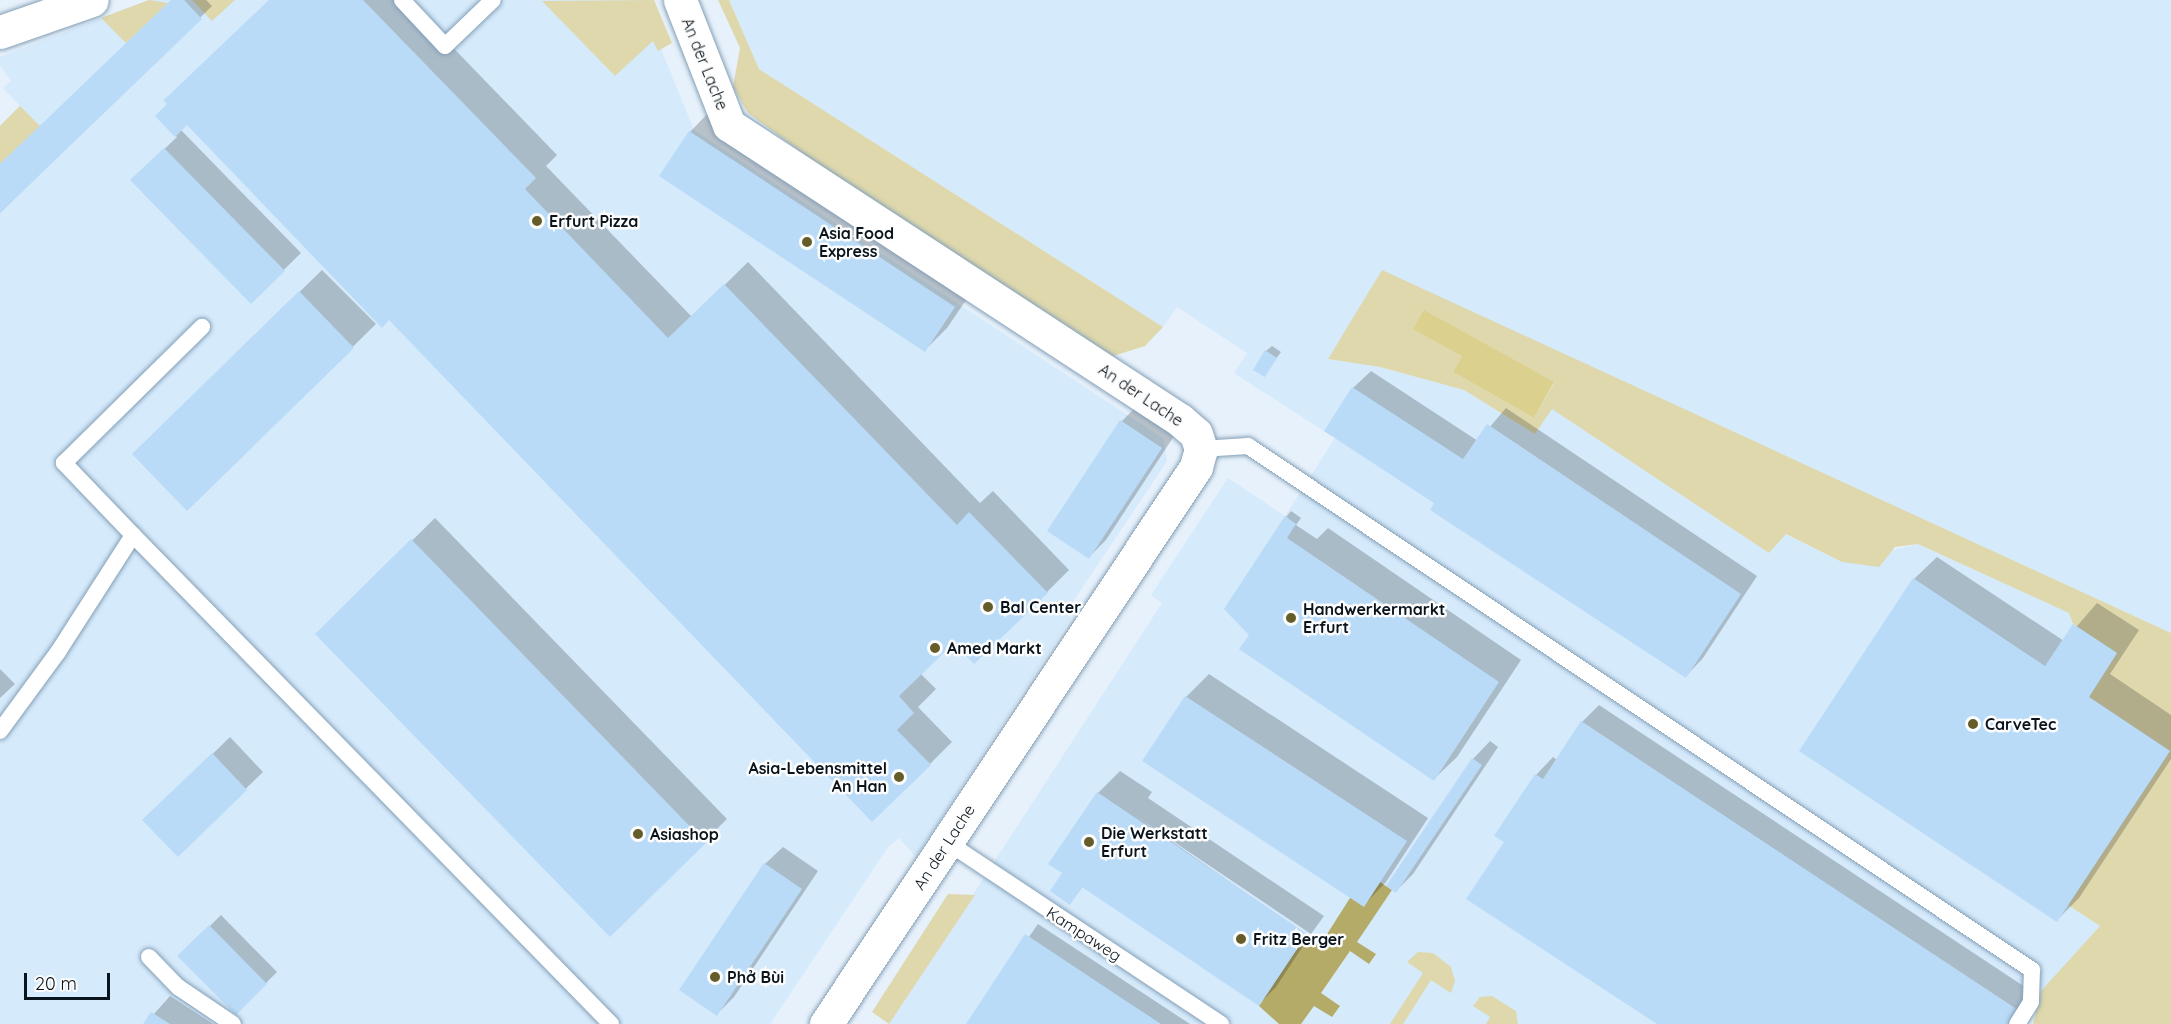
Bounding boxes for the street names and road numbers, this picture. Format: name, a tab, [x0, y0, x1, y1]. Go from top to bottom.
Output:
street label: An der Lache	[678, 15, 732, 113]
street label: An der Lache	[1095, 360, 1187, 430]
street label: An der Lache	[909, 801, 979, 893]
street label: Kampaweg	[1043, 903, 1125, 965]

